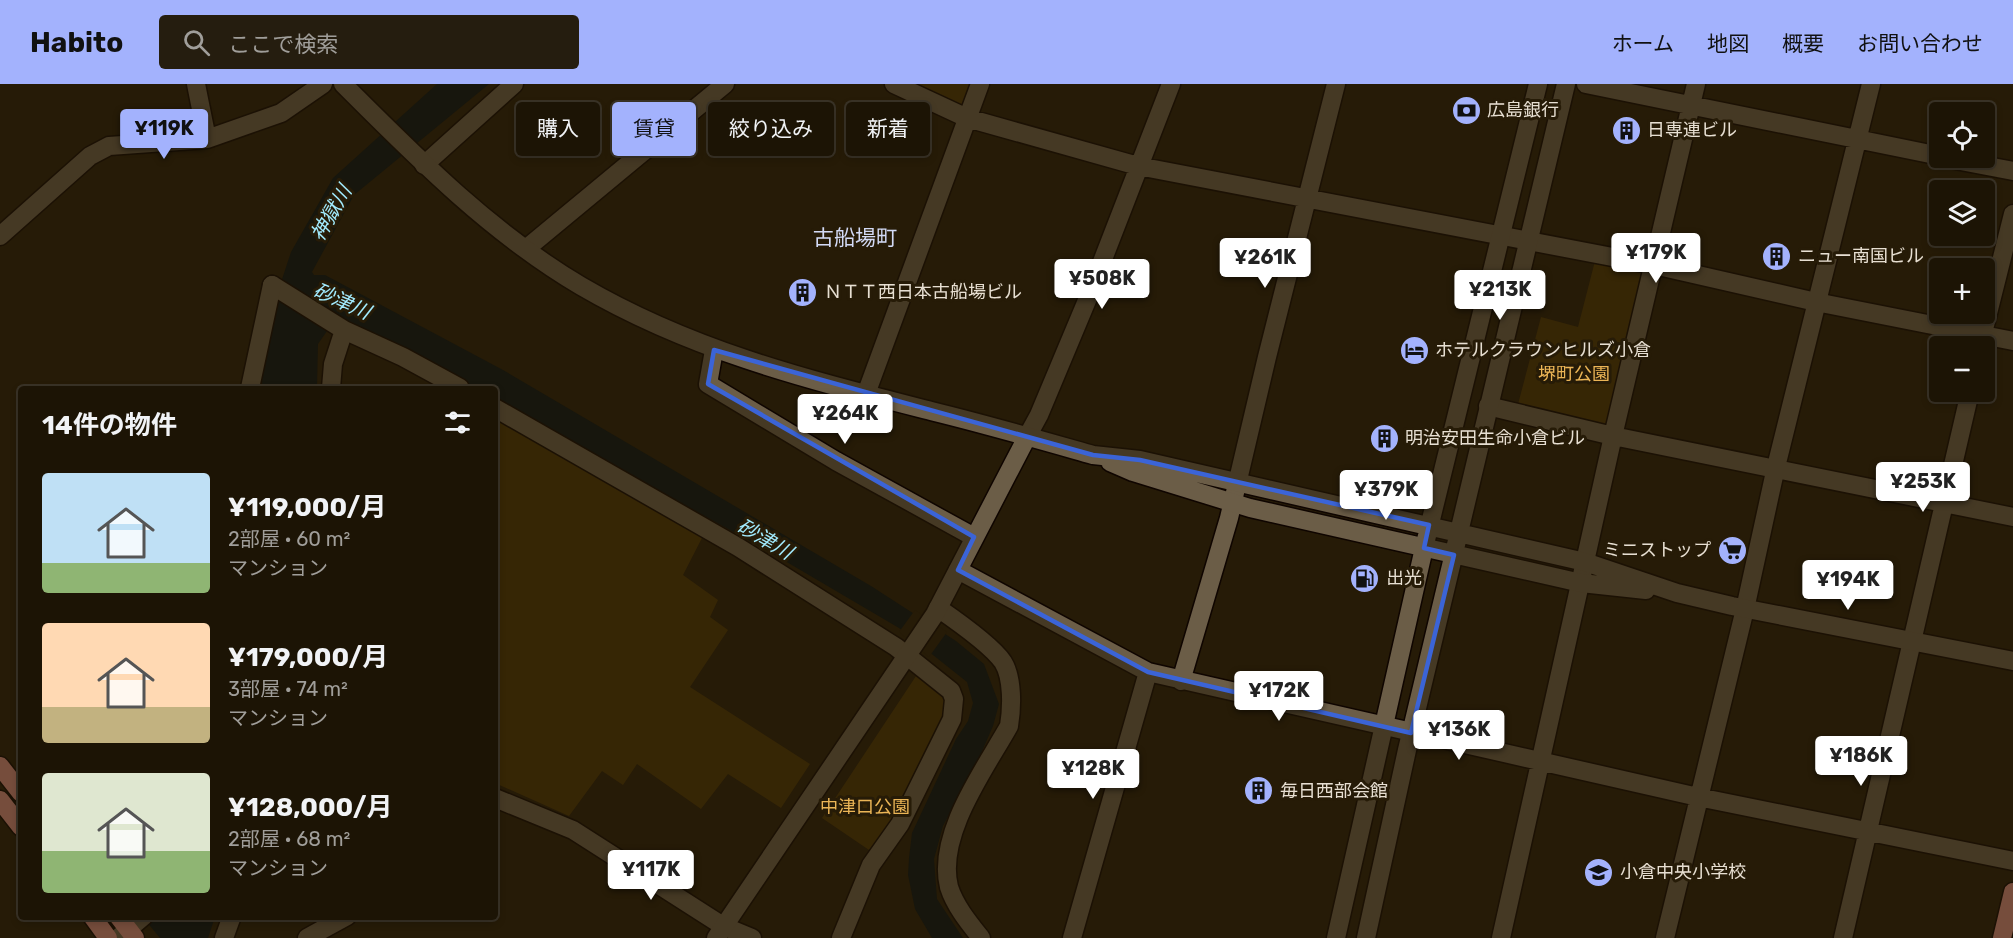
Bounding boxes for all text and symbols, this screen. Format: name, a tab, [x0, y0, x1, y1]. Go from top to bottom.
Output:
search box	[159, 15, 579, 69]
text: Habito	[30, 26, 123, 59]
icon: search	[180, 26, 213, 59]
text: ここで検索	[228, 31, 338, 58]
text: ホーム	[1612, 31, 1674, 56]
text: 地図	[1707, 31, 1749, 56]
text: 概要	[1782, 31, 1824, 56]
text: お問い合わせ	[1857, 31, 1983, 56]
bank icon: 広島銀行	[1450, 94, 1482, 126]
place label: 広島銀行	[1487, 99, 1559, 121]
chip: 購入	[516, 102, 600, 156]
chip: 賃貸	[612, 102, 696, 156]
chip: 絞り込み	[708, 102, 834, 156]
chip: 新着	[846, 102, 930, 156]
map controls	[1929, 102, 1995, 402]
button: locate	[1929, 102, 1995, 168]
pin: ¥119K	[122, 109, 206, 160]
building icon: 日専連ビル	[1610, 114, 1642, 146]
text: ¥119K	[134, 116, 194, 140]
place label: 日専連ビル	[1647, 119, 1737, 141]
water label: 神獄川	[306, 179, 357, 245]
button: layers	[1929, 180, 1995, 246]
district label: 古船場町	[813, 225, 897, 250]
pin: ¥179K	[1614, 233, 1698, 284]
pin: ¥261K	[1223, 238, 1307, 289]
text: ¥179K	[1625, 240, 1687, 264]
building icon: ニュー南国ビル	[1761, 240, 1793, 272]
text: ¥261K	[1234, 245, 1296, 269]
place label: ニュー南国ビル	[1798, 245, 1924, 267]
button: +	[1929, 258, 1995, 324]
pin: ¥508K	[1060, 259, 1144, 310]
text: ¥508K	[1068, 266, 1136, 290]
pin: ¥213K	[1458, 270, 1542, 321]
building icon: ＮＴＴ西日本古船場ビル	[787, 276, 819, 308]
text: ¥213K	[1468, 277, 1532, 301]
water label: 砂津川	[310, 278, 376, 325]
place label: ＮＴＴ西日本古船場ビル	[824, 281, 1022, 303]
hotel icon: ホテルクラウンヒルズ小倉	[1398, 334, 1430, 366]
button: −	[1929, 336, 1995, 402]
place label: ホテルクラウンヒルズ小倉	[1435, 339, 1651, 361]
park label: 堺町公園	[1538, 363, 1610, 385]
pin: ¥264K	[803, 394, 887, 445]
text: ¥264K	[812, 401, 878, 425]
icon: filters	[441, 406, 474, 439]
text: 14件の物件	[42, 410, 177, 441]
building icon: 明治安田生命小倉ビル	[1368, 422, 1400, 454]
place label: 明治安田生命小倉ビル	[1405, 427, 1585, 449]
pin: ¥253K	[1881, 462, 1965, 513]
text: ¥253K	[1890, 469, 1956, 493]
pin: ¥379K	[1344, 470, 1428, 521]
text: ¥379K	[1354, 477, 1418, 501]
text: ¥119,000/月	[228, 492, 386, 523]
icon: home	[90, 497, 162, 569]
water label: 砂津川	[733, 514, 799, 565]
text: 2部屋 · 60 m²	[228, 527, 350, 551]
supermarket icon: ミニストップ	[1716, 534, 1748, 566]
place label: ミニストップ	[1603, 539, 1711, 561]
text: マンション	[228, 556, 328, 580]
pin: ¥194K	[1806, 560, 1890, 611]
fuel station icon: 出光	[1349, 562, 1381, 594]
place label: 出光	[1386, 567, 1422, 589]
text: ¥194K	[1816, 567, 1880, 591]
text: ¥179,000/月	[228, 642, 388, 673]
icon: home	[90, 647, 162, 719]
pin: ¥172K	[1237, 671, 1321, 722]
text: 3部屋 · 74 m²	[228, 677, 348, 701]
text: ¥172K	[1248, 678, 1310, 702]
text: マンション	[228, 706, 328, 730]
pin: ¥136K	[1417, 710, 1501, 761]
text: ¥136K	[1427, 717, 1491, 741]
pin: ¥186K	[1819, 736, 1903, 787]
text: ¥186K	[1829, 743, 1893, 767]
pin: ¥128K	[1051, 749, 1135, 800]
text: ¥128K	[1061, 756, 1125, 780]
building icon: 毎日西部会館	[1243, 775, 1275, 807]
place label: 毎日西部会館	[1280, 780, 1388, 802]
text: ¥128,000/月	[228, 792, 393, 823]
park label: 中津口公園	[820, 796, 910, 818]
icon: home	[90, 797, 162, 869]
text: 2部屋 · 68 m²	[228, 827, 350, 851]
pin: ¥117K	[609, 850, 693, 901]
text: マンション	[228, 856, 328, 880]
school or university icon: 小倉中央小学校	[1583, 856, 1615, 888]
text: ¥117K	[622, 857, 680, 881]
place label: 小倉中央小学校	[1620, 861, 1746, 883]

